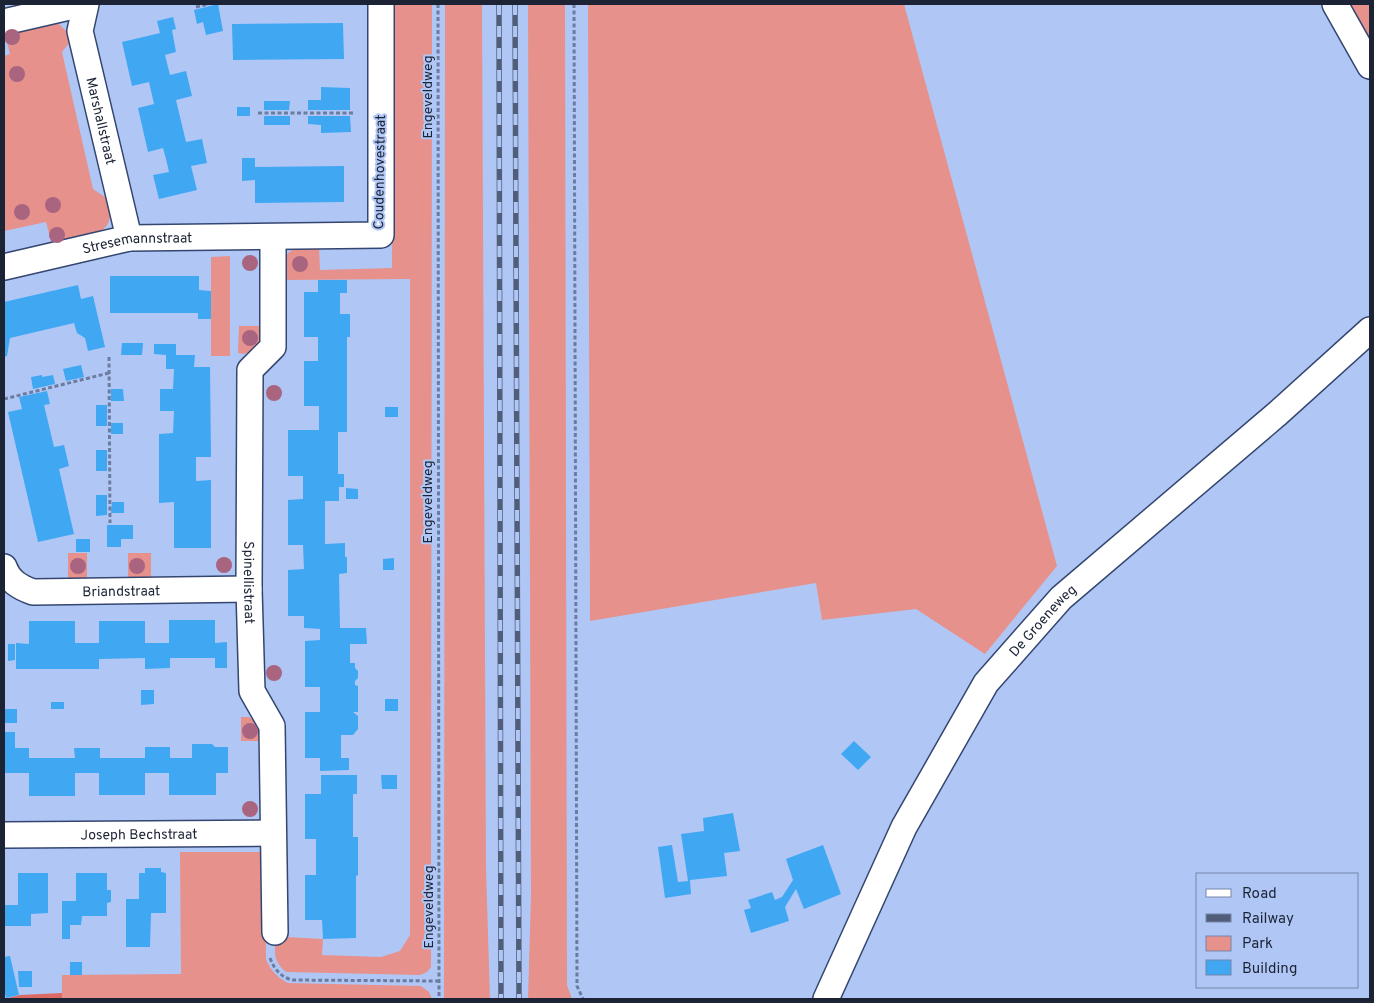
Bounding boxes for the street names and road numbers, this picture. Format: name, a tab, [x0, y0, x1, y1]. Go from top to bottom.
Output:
street label: Engeveldweg	[420, 55, 437, 139]
street label: Marshallstraat	[81, 76, 118, 167]
street label: Coudenhovestraat	[371, 115, 390, 230]
street label: Stresemannstraat	[81, 230, 192, 259]
street label: Engeveldweg	[420, 460, 437, 544]
street label: Spinellistraat	[239, 541, 257, 624]
street label: De Groeneweg	[1006, 582, 1080, 661]
street label: Briandstraat	[82, 583, 160, 601]
street label: Joseph Bechstraat	[81, 827, 197, 844]
street label: Engeveldweg	[421, 865, 438, 949]

